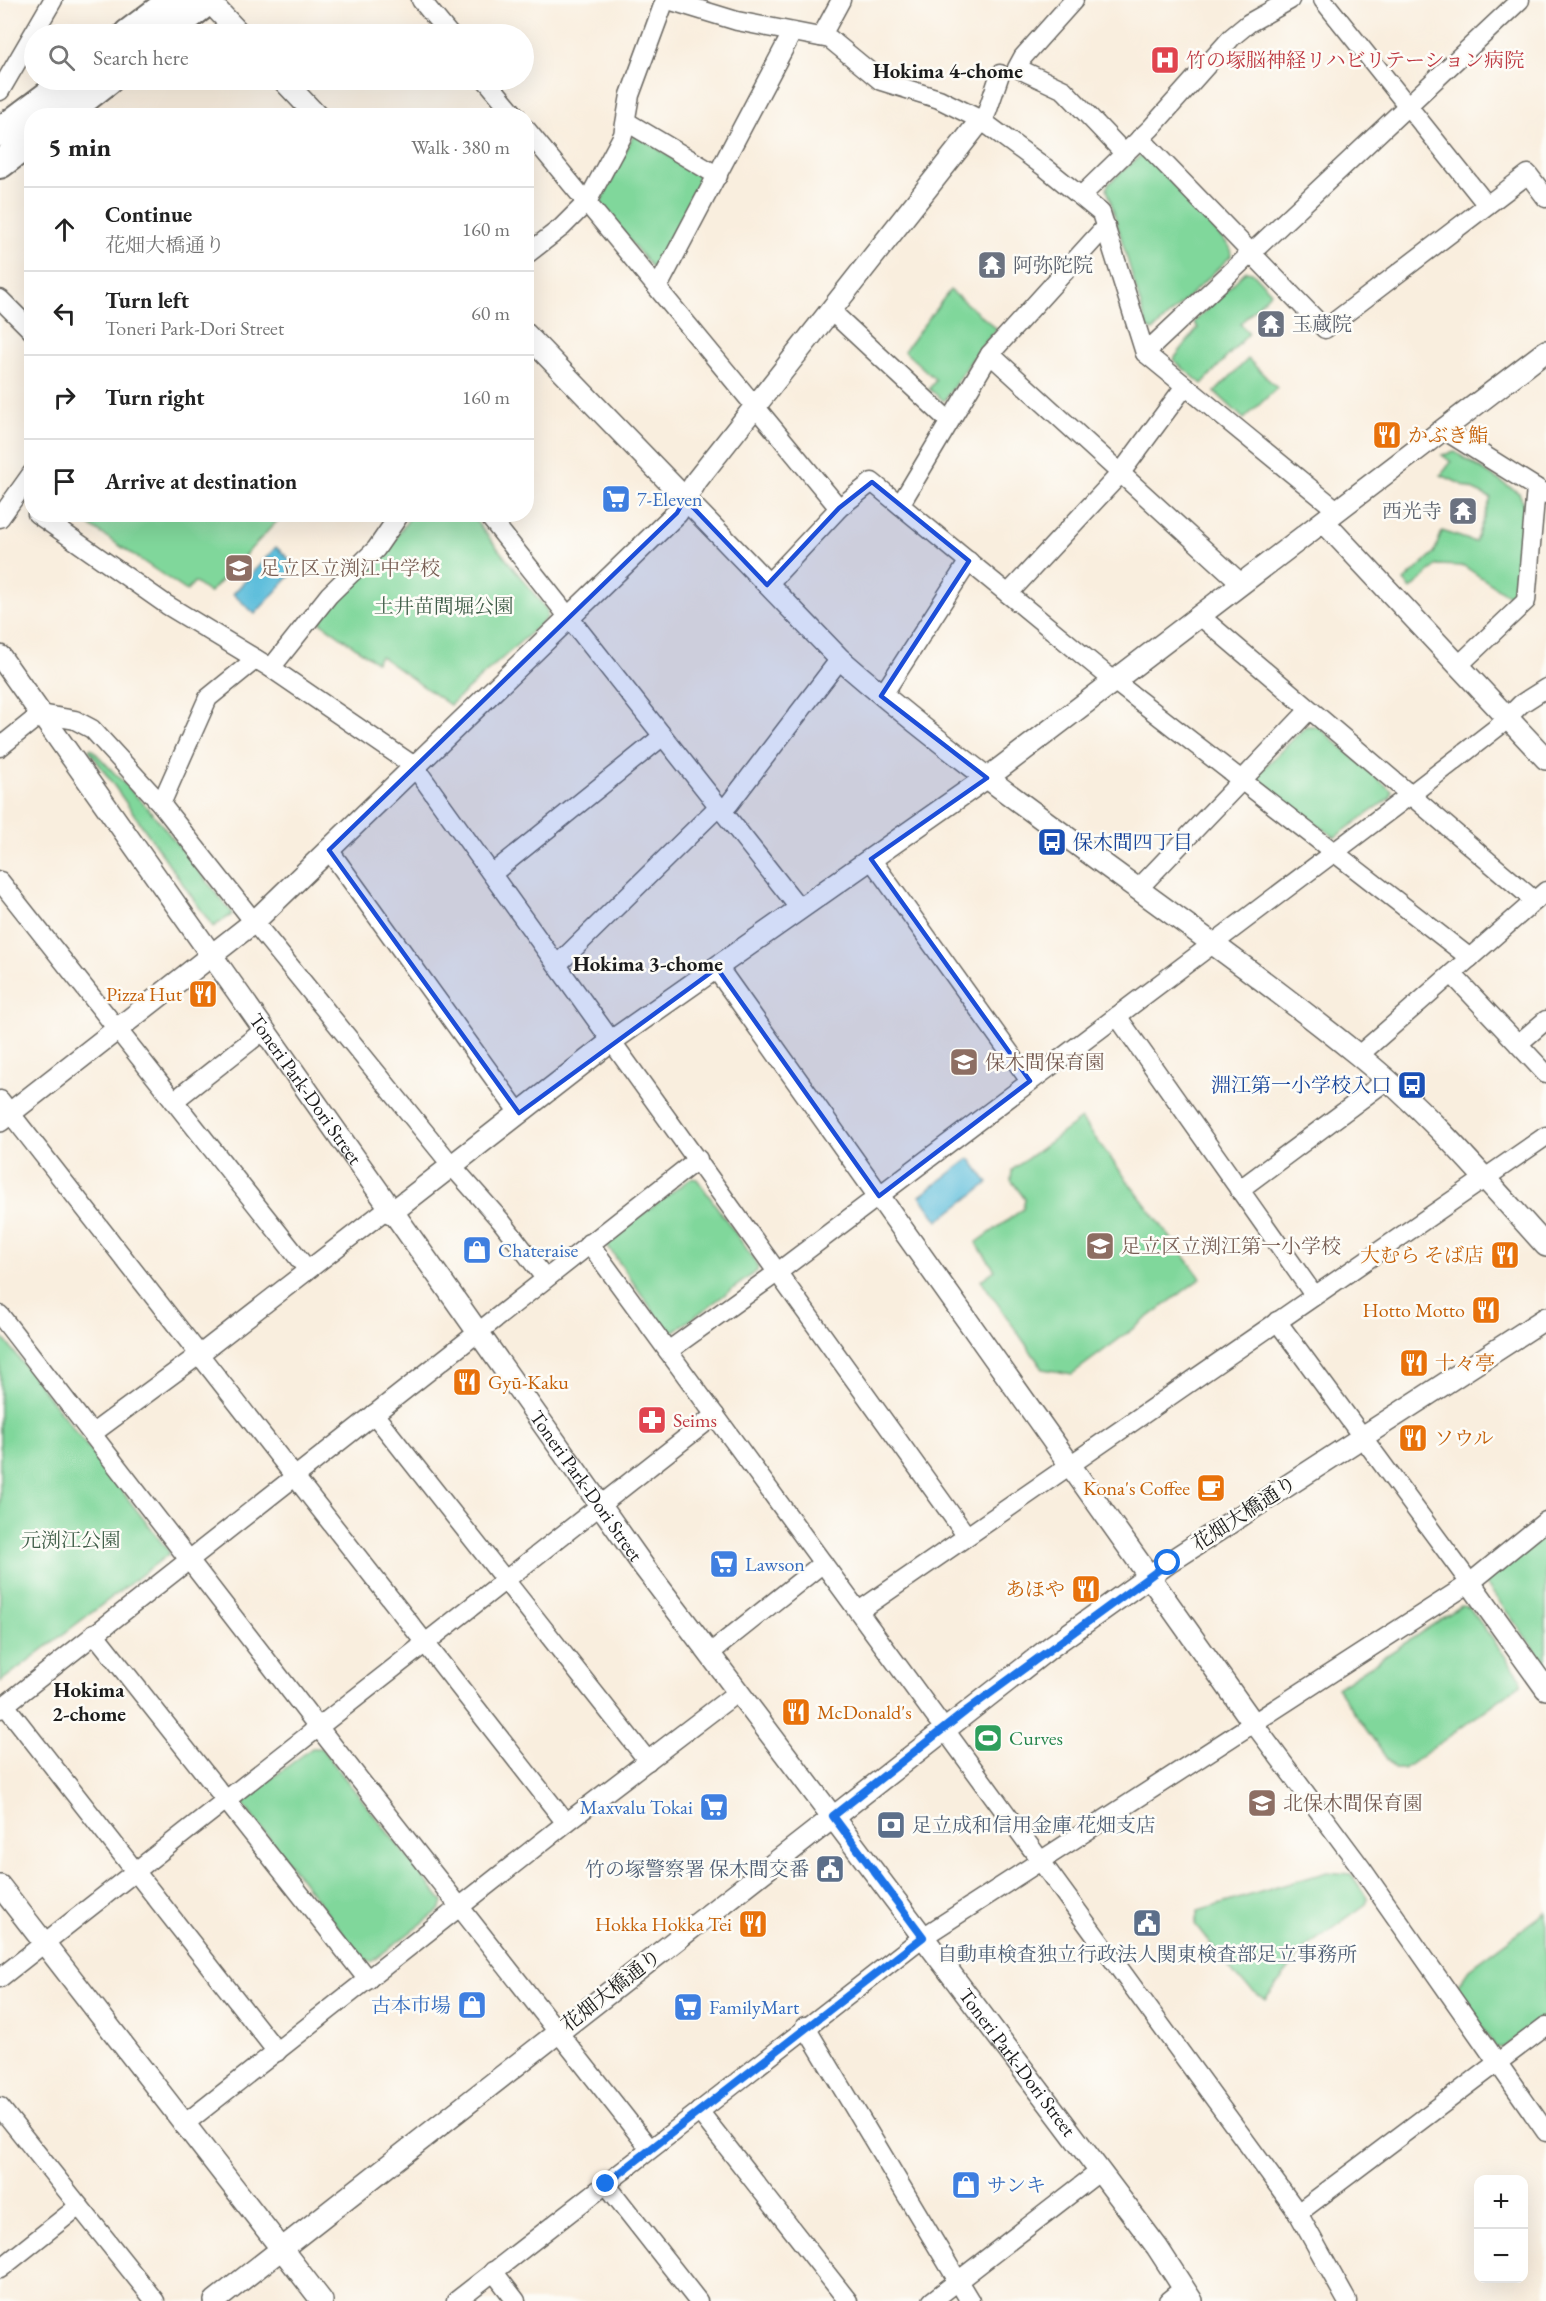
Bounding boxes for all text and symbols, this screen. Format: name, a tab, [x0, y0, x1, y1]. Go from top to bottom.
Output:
search box	[24, 24, 534, 90]
icon: search	[45, 41, 78, 74]
text: Search here	[93, 43, 188, 72]
hospital icon: 竹の塚脳神経リハビリテーション病院	[1149, 44, 1181, 76]
place label: 竹の塚脳神経リハビリテーション病院	[1186, 47, 1524, 73]
district label: Hokima 4-chome	[873, 57, 1023, 84]
text: 5 min	[48, 130, 111, 164]
text: Walk · 380 m	[411, 134, 510, 160]
text: Continue	[105, 200, 192, 229]
icon: ahead	[48, 213, 81, 246]
text: 160 m	[462, 216, 510, 242]
text: 花畑大橋通り	[105, 232, 225, 258]
temple icon: 阿弥陀院	[976, 249, 1008, 281]
place label: 阿弥陀院	[1013, 252, 1093, 278]
text: Turn left	[105, 286, 189, 315]
icon: left	[48, 297, 81, 330]
text: 60 m	[471, 300, 510, 326]
temple icon: 玉蔵院	[1255, 308, 1287, 340]
place label: 玉蔵院	[1292, 311, 1352, 337]
text: Toneri Park-Dori Street	[105, 315, 284, 341]
icon: right	[48, 381, 81, 414]
text: Turn right	[105, 383, 204, 412]
text: 160 m	[462, 384, 510, 410]
restaurant icon: かぶき鮨	[1371, 419, 1403, 451]
place label: かぶき鮨	[1408, 422, 1488, 448]
icon: arrive	[48, 465, 81, 498]
text: Arrive at destination	[105, 467, 297, 496]
supermarket icon: 7-Eleven	[600, 483, 632, 515]
place label: 7-Eleven	[637, 486, 703, 512]
temple icon: 西光寺	[1447, 495, 1479, 527]
place label: 西光寺	[1382, 498, 1442, 524]
school or university icon: 足立区立渕江中学校	[223, 552, 255, 584]
place label: 足立区立渕江中学校	[260, 555, 440, 581]
park label: 土井苗間堀公園	[374, 593, 514, 619]
bus stop icon: 保木間四丁目	[1036, 826, 1068, 858]
place label: 保木間四丁目	[1073, 829, 1193, 855]
district label: Hokima 3-chome	[573, 950, 723, 977]
restaurant icon: Pizza Hut	[187, 978, 219, 1010]
place label: Pizza Hut	[106, 981, 183, 1007]
street label: Toneri Park-Dori Street	[244, 1008, 369, 1170]
school or university icon: 保木間保育園	[948, 1046, 980, 1078]
place label: 保木間保育園	[985, 1049, 1105, 1075]
bus stop icon: 淵江第一小学校入口	[1396, 1069, 1428, 1101]
place label: 淵江第一小学校入口	[1211, 1072, 1391, 1098]
school or university icon: 足立区立渕江第一小学校	[1084, 1230, 1116, 1262]
place label: 足立区立渕江第一小学校	[1121, 1233, 1341, 1259]
shop icon: Chateraise	[461, 1234, 493, 1266]
place label: Chateraise	[498, 1237, 579, 1263]
restaurant icon: 大むら そば店	[1489, 1239, 1521, 1271]
place label: 大むら そば店	[1360, 1242, 1484, 1268]
restaurant icon: Hotto Motto	[1470, 1294, 1502, 1326]
place label: Hotto Motto	[1362, 1297, 1465, 1323]
restaurant icon: 十々亭	[1398, 1347, 1430, 1379]
place label: 十々亭	[1435, 1350, 1495, 1376]
restaurant icon: Gyū-Kaku	[451, 1366, 483, 1398]
place label: Gyū-Kaku	[488, 1369, 569, 1395]
pharmacy icon: Seims	[636, 1404, 668, 1436]
street label: Toneri Park-Dori Street	[524, 1405, 649, 1567]
place label: Seims	[673, 1407, 717, 1433]
restaurant icon: ソウル	[1397, 1422, 1429, 1454]
place label: ソウル	[1434, 1425, 1493, 1451]
street label: 花畑大橋通り	[1187, 1469, 1301, 1557]
cafe icon: Kona's Coffee	[1195, 1472, 1227, 1504]
place label: Kona's Coffee	[1083, 1475, 1190, 1501]
park label: 元渕江公園	[21, 1527, 121, 1553]
supermarket icon: Lawson	[708, 1548, 740, 1580]
route start	[1154, 1549, 1180, 1575]
place label: Lawson	[745, 1551, 805, 1577]
restaurant icon: あほや	[1070, 1573, 1102, 1605]
place label: あほや	[1005, 1576, 1065, 1602]
district label: Hokima 2-chome	[52, 1676, 126, 1727]
restaurant icon: McDonald's	[780, 1696, 812, 1728]
place label: McDonald's	[817, 1699, 912, 1725]
sports icon: Curves	[972, 1722, 1004, 1754]
place label: Curves	[1009, 1725, 1063, 1751]
school or university icon: 北保木間保育園	[1246, 1787, 1278, 1819]
place label: 北保木間保育園	[1283, 1790, 1423, 1816]
supermarket icon: Maxvalu Tokai	[698, 1791, 730, 1823]
place label: Maxvalu Tokai	[580, 1794, 693, 1820]
bank icon: 足立成和信用金庫 花畑支店	[875, 1809, 907, 1841]
place label: 足立成和信用金庫 花畑支店	[912, 1812, 1156, 1838]
public building icon: 竹の塚警察署 保木間交番	[814, 1853, 846, 1885]
place label: 竹の塚警察署 保木間交番	[585, 1856, 809, 1882]
public building icon: 自動車検査独立行政法人関東検査部足立事務所	[1131, 1907, 1163, 1939]
restaurant icon: Hokka Hokka Tei	[737, 1908, 769, 1940]
place label: Hokka Hokka Tei	[595, 1911, 732, 1937]
place label: 自動車検査独立行政法人関東検査部足立事務所	[937, 1941, 1357, 1967]
street label: 花畑大橋通り	[556, 1943, 666, 2037]
street label: Toneri Park-Dori Street	[953, 1983, 1082, 2142]
shop icon: 古本市場	[456, 1989, 488, 2021]
supermarket icon: FamilyMart	[672, 1991, 704, 2023]
place label: 古本市場	[371, 1992, 451, 2018]
place label: FamilyMart	[709, 1994, 800, 2020]
shop icon: サンキ	[950, 2169, 982, 2201]
route end	[592, 2170, 618, 2196]
place label: サンキ	[987, 2172, 1046, 2198]
map controls	[1474, 2175, 1528, 2283]
button: +	[1474, 2175, 1528, 2229]
button: −	[1474, 2229, 1528, 2283]

